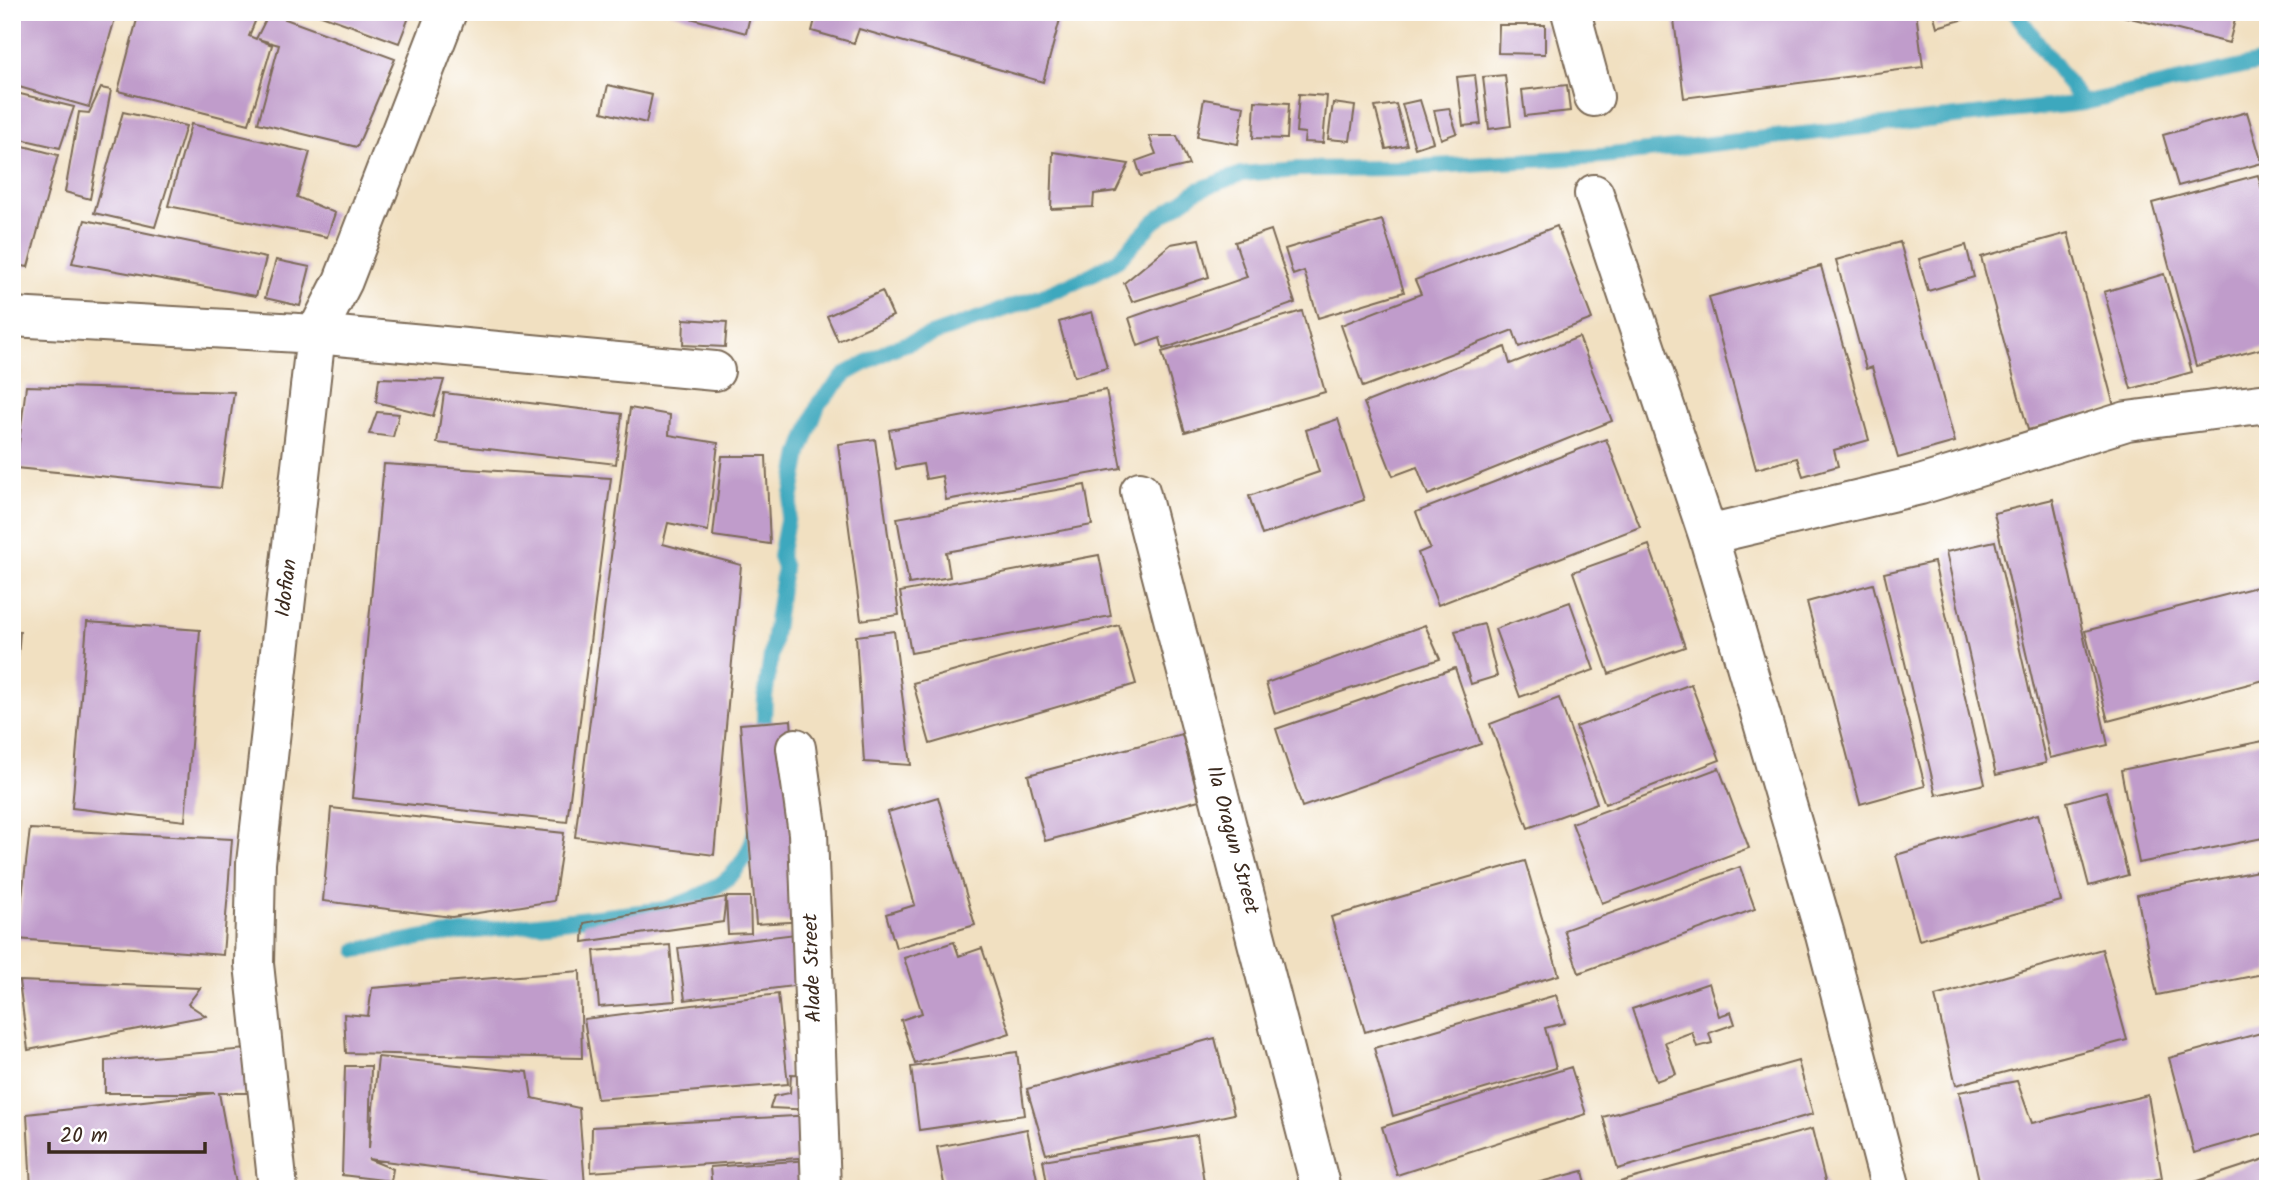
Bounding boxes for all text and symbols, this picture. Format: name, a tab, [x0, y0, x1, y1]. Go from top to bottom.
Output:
street label: Idofian	[267, 557, 307, 619]
street label: Ila Oragun Street	[1196, 762, 1268, 919]
street label: Alade Street	[795, 912, 831, 1023]
scale bar	[49, 1110, 205, 1154]
text: 20 m	[60, 1120, 108, 1153]

